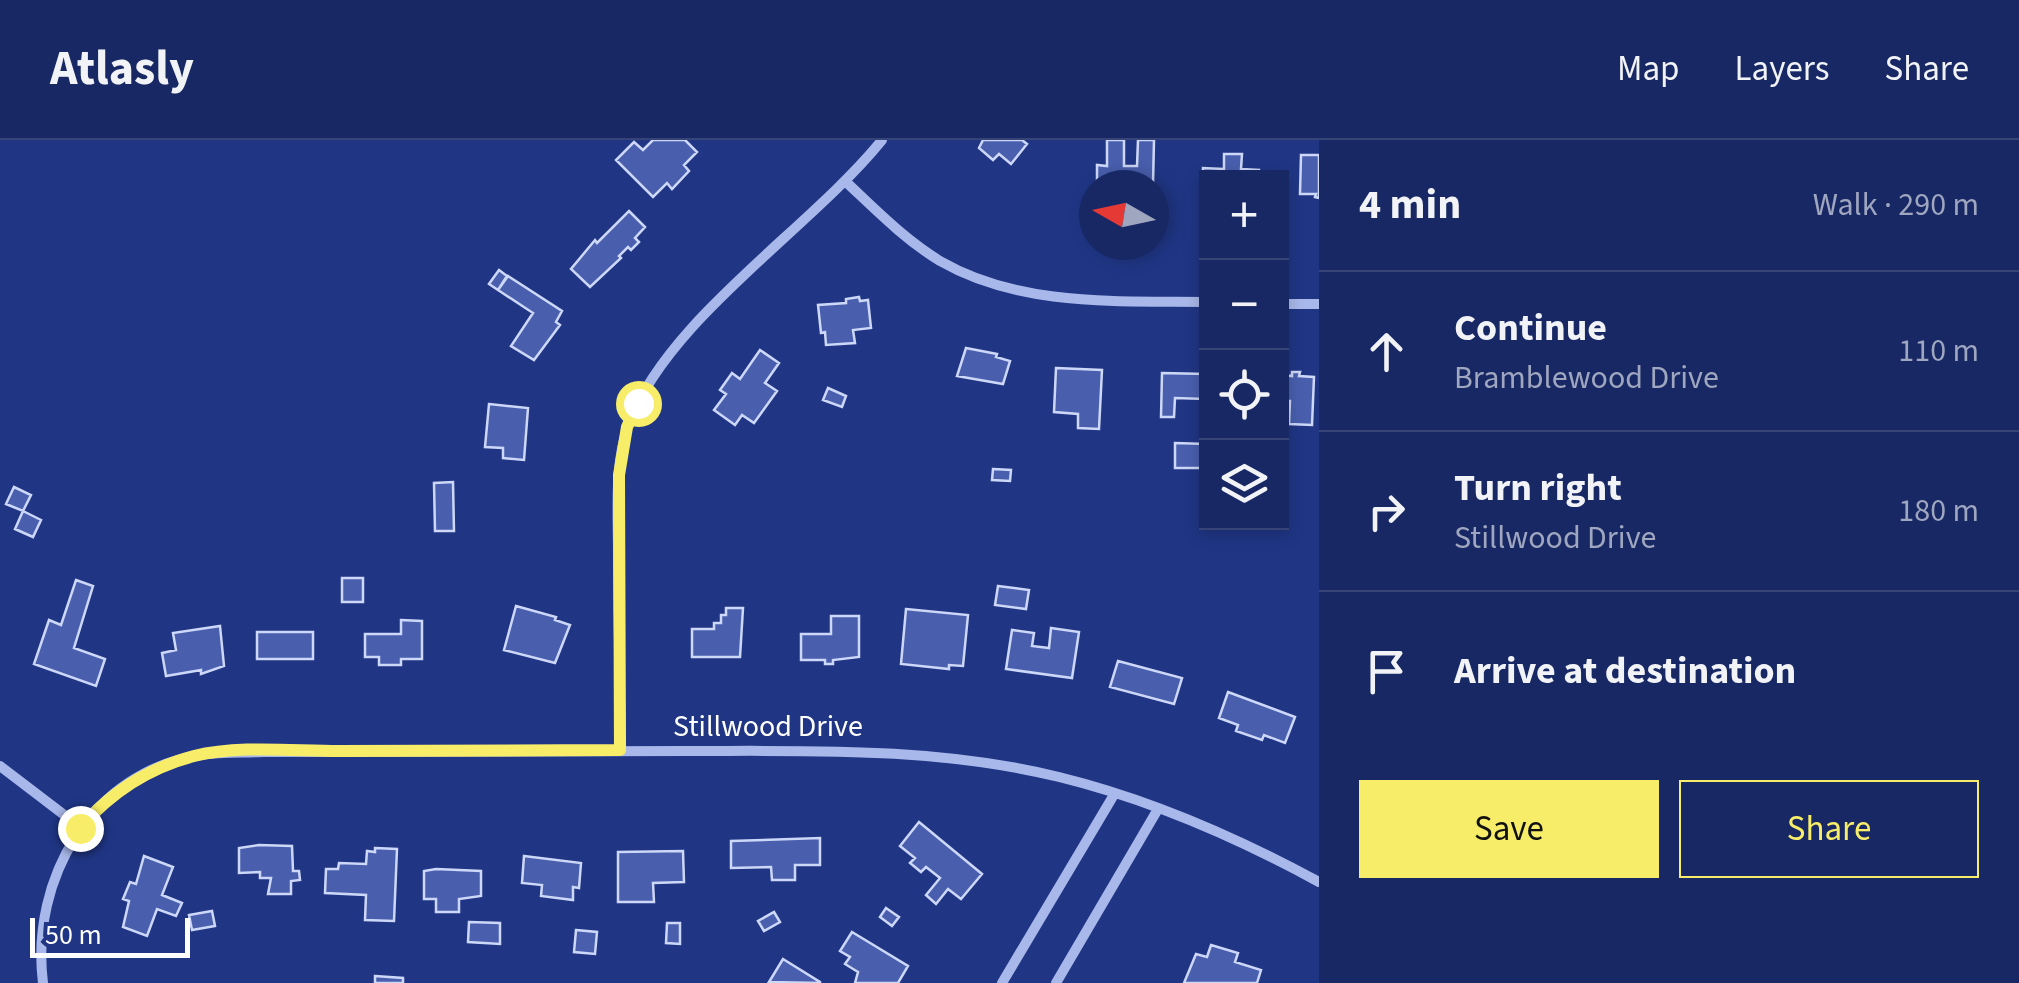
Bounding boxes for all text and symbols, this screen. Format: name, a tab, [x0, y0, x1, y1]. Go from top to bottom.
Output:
text: Atlasly	[50, 35, 194, 103]
text: Map	[1617, 44, 1680, 94]
text: Layers	[1735, 44, 1829, 94]
text: Share	[1884, 44, 1969, 94]
north arrow	[1079, 170, 1169, 260]
map controls	[1199, 170, 1289, 530]
button: +	[1199, 170, 1289, 260]
text: 4 min	[1359, 175, 1461, 235]
text: Walk · 290 m	[1813, 182, 1979, 228]
button: −	[1199, 260, 1289, 350]
text: Continue	[1454, 301, 1607, 355]
icon: ahead	[1359, 324, 1414, 379]
text: 110 m	[1898, 328, 1979, 374]
button: locate	[1199, 350, 1289, 440]
text: Bramblewood Drive	[1454, 355, 1719, 401]
route start	[616, 381, 662, 427]
button: layers	[1199, 440, 1289, 530]
text: Turn right	[1454, 461, 1622, 515]
icon: right	[1359, 484, 1414, 539]
text: 180 m	[1898, 488, 1979, 534]
text: Stillwood Drive	[1454, 515, 1656, 561]
icon: arrive	[1359, 644, 1414, 699]
text: Arrive at destination	[1454, 644, 1796, 698]
street label: Stillwood Drive	[673, 705, 863, 748]
button: Save	[1359, 780, 1659, 878]
button: Share	[1679, 780, 1979, 878]
route end	[58, 806, 104, 852]
scale bar	[30, 913, 190, 958]
text: 50 m	[45, 915, 102, 955]

